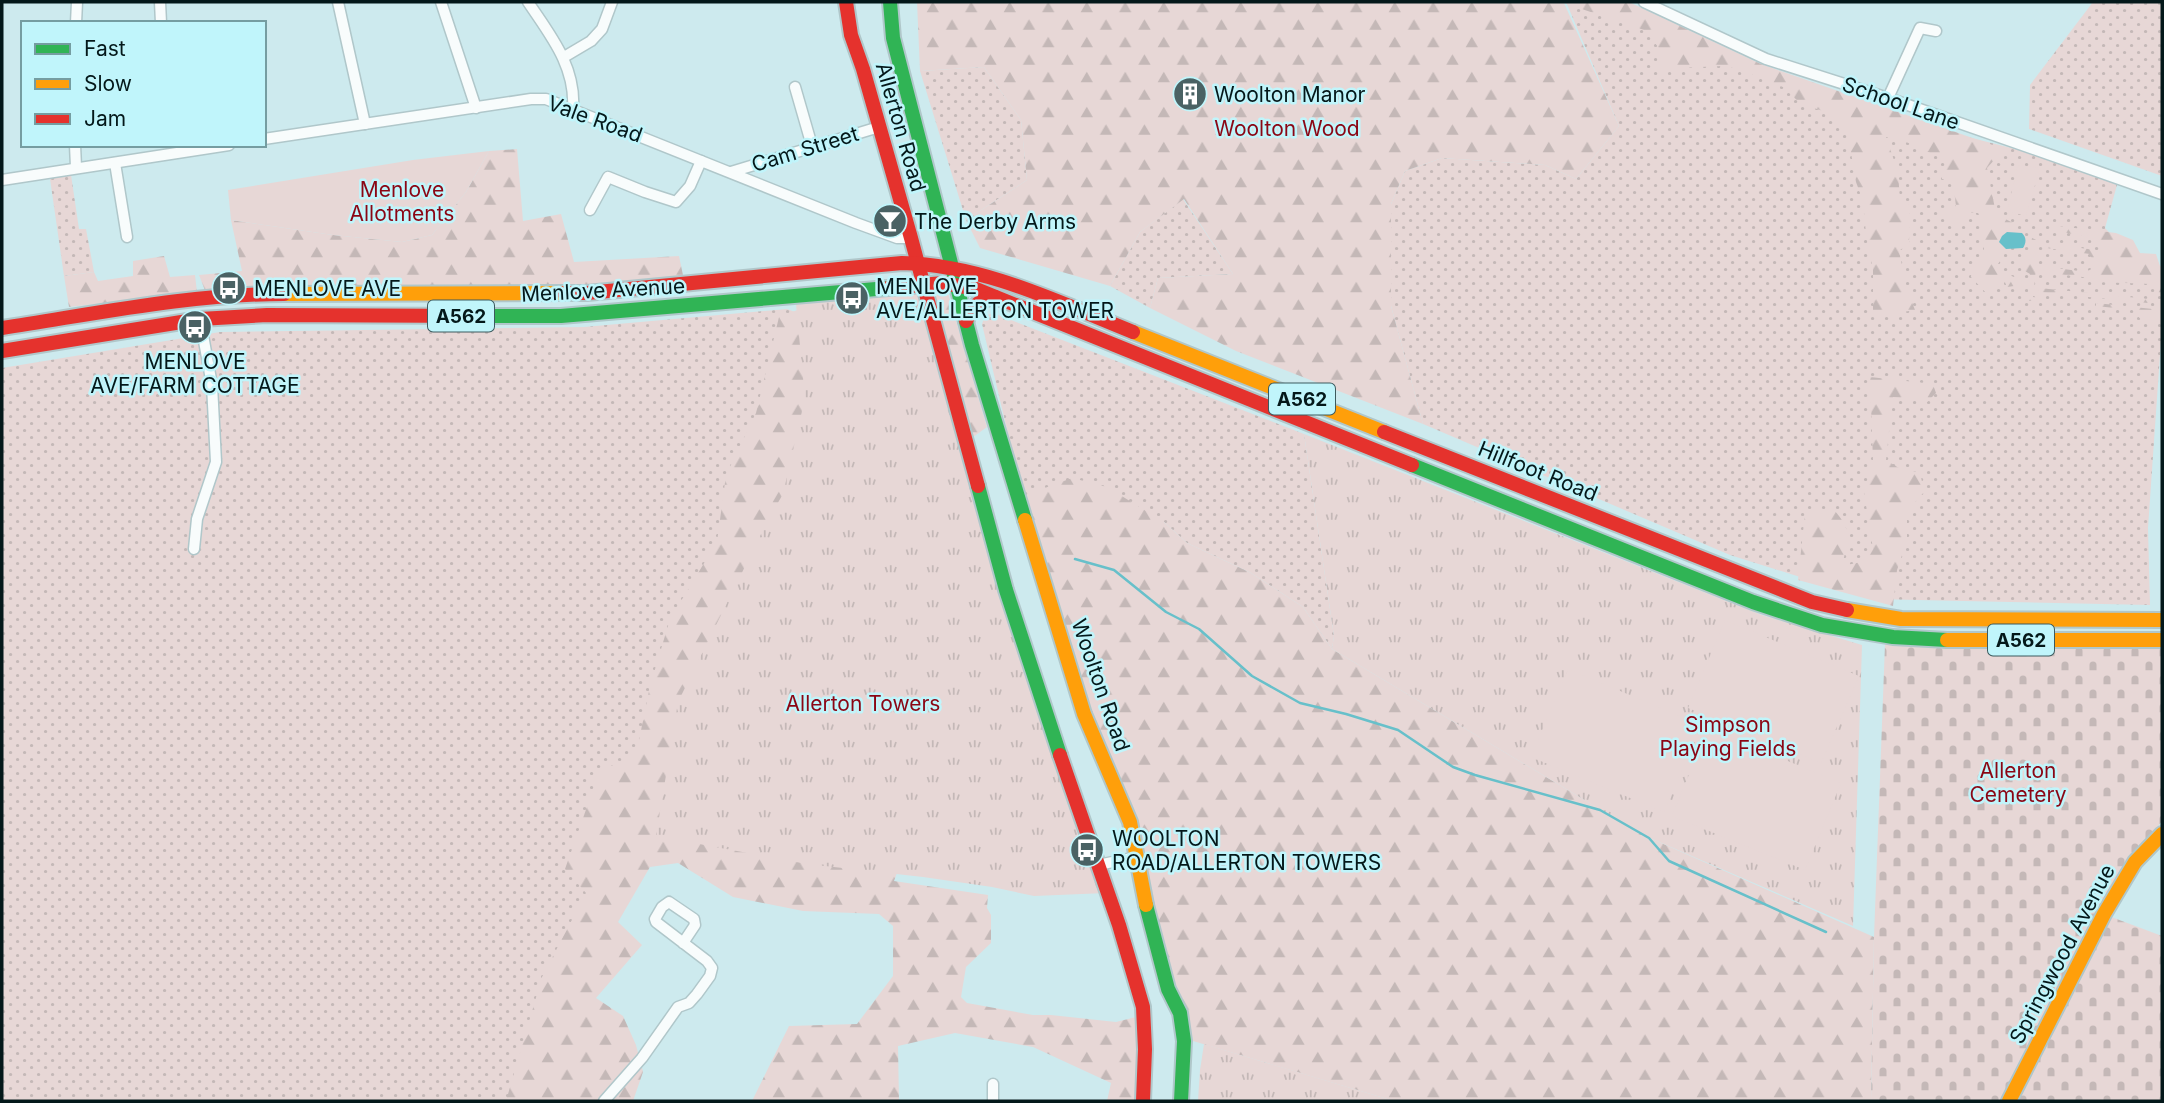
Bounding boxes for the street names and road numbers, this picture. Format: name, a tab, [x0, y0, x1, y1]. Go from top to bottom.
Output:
street label: Allerton Road	[871, 59, 931, 195]
street label: School Lane	[1839, 71, 1963, 135]
street label: Vale Road	[544, 90, 646, 148]
street label: Cam Street	[748, 121, 862, 177]
street label: Menlove Avenue	[520, 273, 686, 307]
road number: A562	[428, 300, 494, 332]
road number: A562	[1269, 384, 1335, 414]
street label: Hillfoot Road	[1475, 436, 1601, 506]
street label: Woolton Road	[1067, 615, 1135, 755]
road number: A562	[1988, 624, 2054, 656]
street label: Springwood Avenue	[2004, 860, 2120, 1048]

